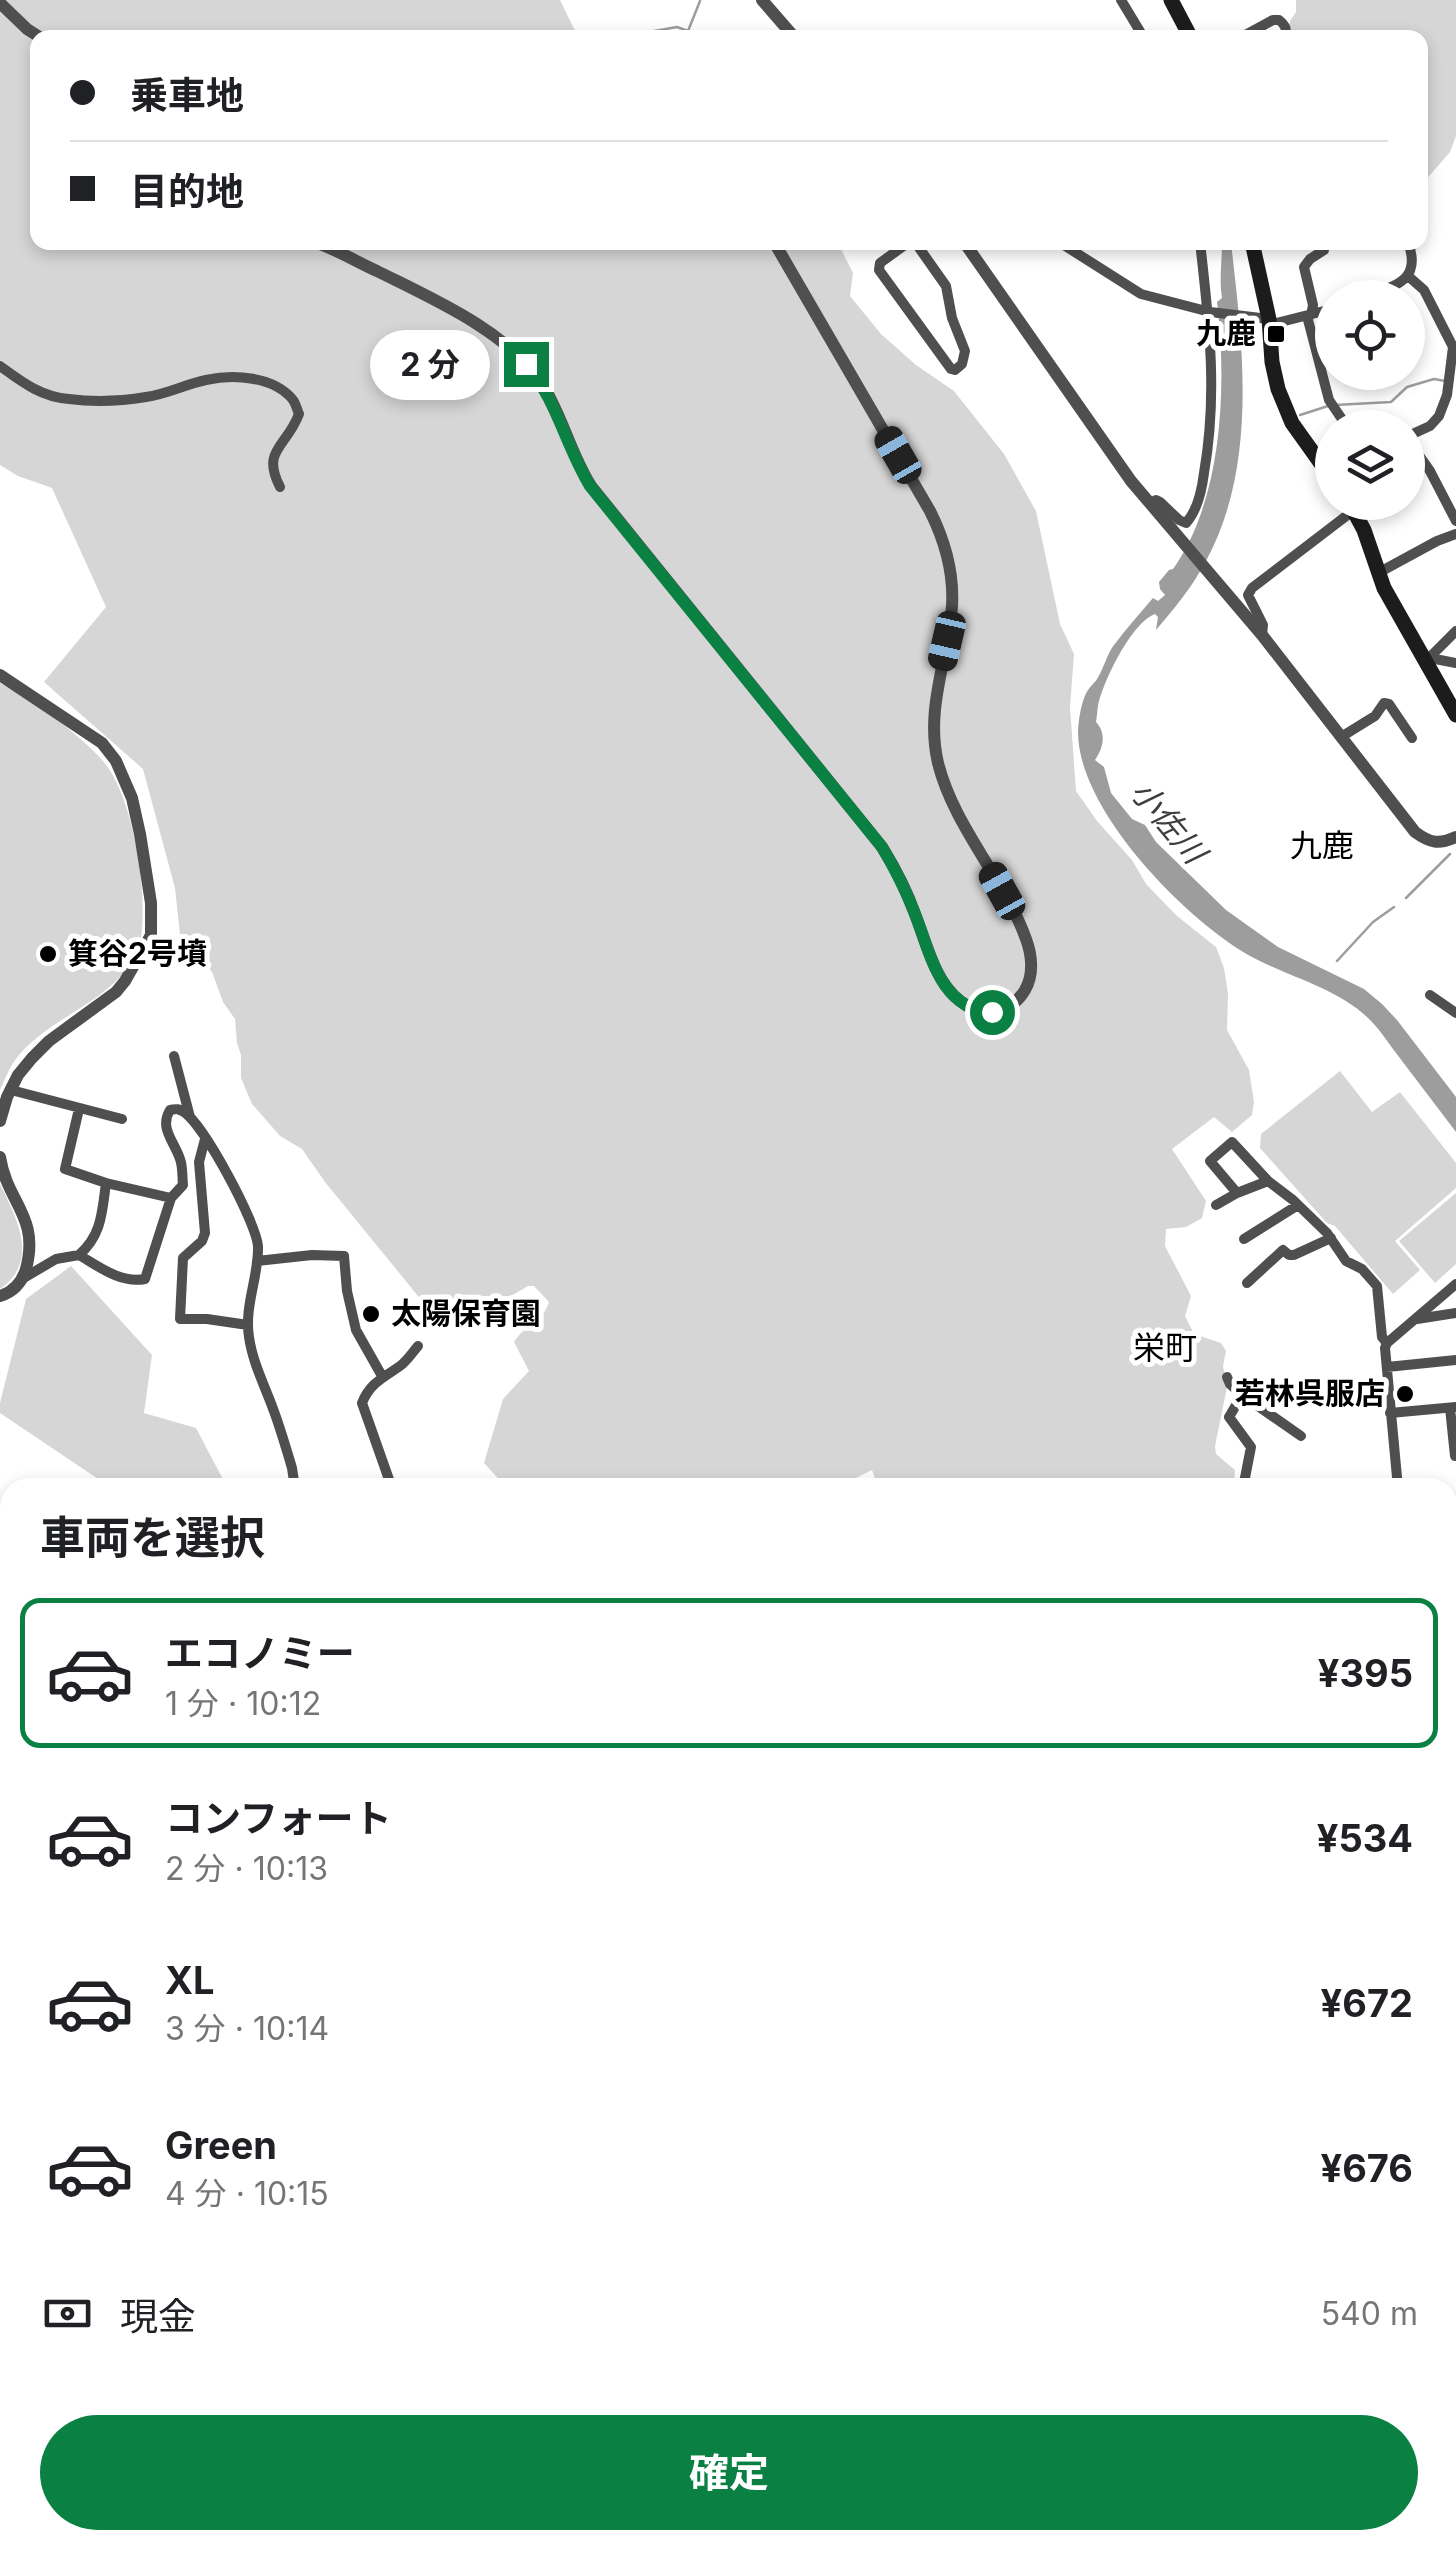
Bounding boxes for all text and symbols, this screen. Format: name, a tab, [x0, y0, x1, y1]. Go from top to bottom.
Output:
text: 乗車地	[130, 72, 244, 118]
text: 目的地	[130, 168, 244, 214]
map controls	[1315, 280, 1425, 520]
button: locate	[1315, 280, 1425, 390]
place label: 九鹿	[1196, 315, 1256, 351]
marker: 九鹿	[1265, 323, 1287, 345]
callout: 2 分	[371, 329, 491, 399]
route end	[504, 342, 549, 387]
text: 2 分	[400, 345, 460, 384]
button: layers	[1315, 410, 1425, 520]
car	[870, 422, 926, 488]
car	[926, 608, 968, 674]
water label: 小佐川	[1123, 772, 1216, 873]
district label: 九鹿	[1290, 826, 1354, 865]
car	[974, 857, 1030, 925]
place label: 箕谷2号墳	[68, 935, 207, 971]
marker: 箕谷2号墳	[37, 943, 59, 965]
route start	[970, 990, 1015, 1035]
place label: 太陽保育園	[391, 1295, 541, 1331]
marker: 太陽保育園	[360, 1303, 382, 1325]
district label: 栄町	[1133, 1328, 1197, 1367]
place label: 若林呉服店	[1235, 1375, 1385, 1411]
marker: 若林呉服店	[1394, 1383, 1416, 1405]
text: 車両を選択	[40, 1510, 265, 1565]
icon: car	[45, 1628, 135, 1718]
text: エコノミー	[165, 1630, 355, 1676]
text: ¥395	[1318, 1650, 1413, 1696]
text: 1 分 · 10:12	[165, 1684, 321, 1723]
icon: car	[45, 1793, 135, 1883]
text: コンフォート	[165, 1795, 392, 1841]
text: ¥534	[1317, 1815, 1413, 1861]
text: 2 分 · 10:13	[165, 1849, 328, 1888]
text: XL	[165, 1957, 215, 2003]
icon: car	[45, 1958, 135, 2048]
text: ¥672	[1321, 1980, 1413, 2026]
text: 3 分 · 10:14	[165, 2009, 329, 2048]
text: Green	[165, 2122, 277, 2168]
icon: car	[45, 2123, 135, 2213]
text: ¥676	[1320, 2145, 1413, 2191]
text: 4 分 · 10:15	[165, 2174, 329, 2213]
icon: cash	[40, 2286, 95, 2341]
text: 現金	[120, 2293, 196, 2339]
text: 540 m	[1321, 2294, 1418, 2333]
button: 確定	[40, 2415, 1418, 2530]

